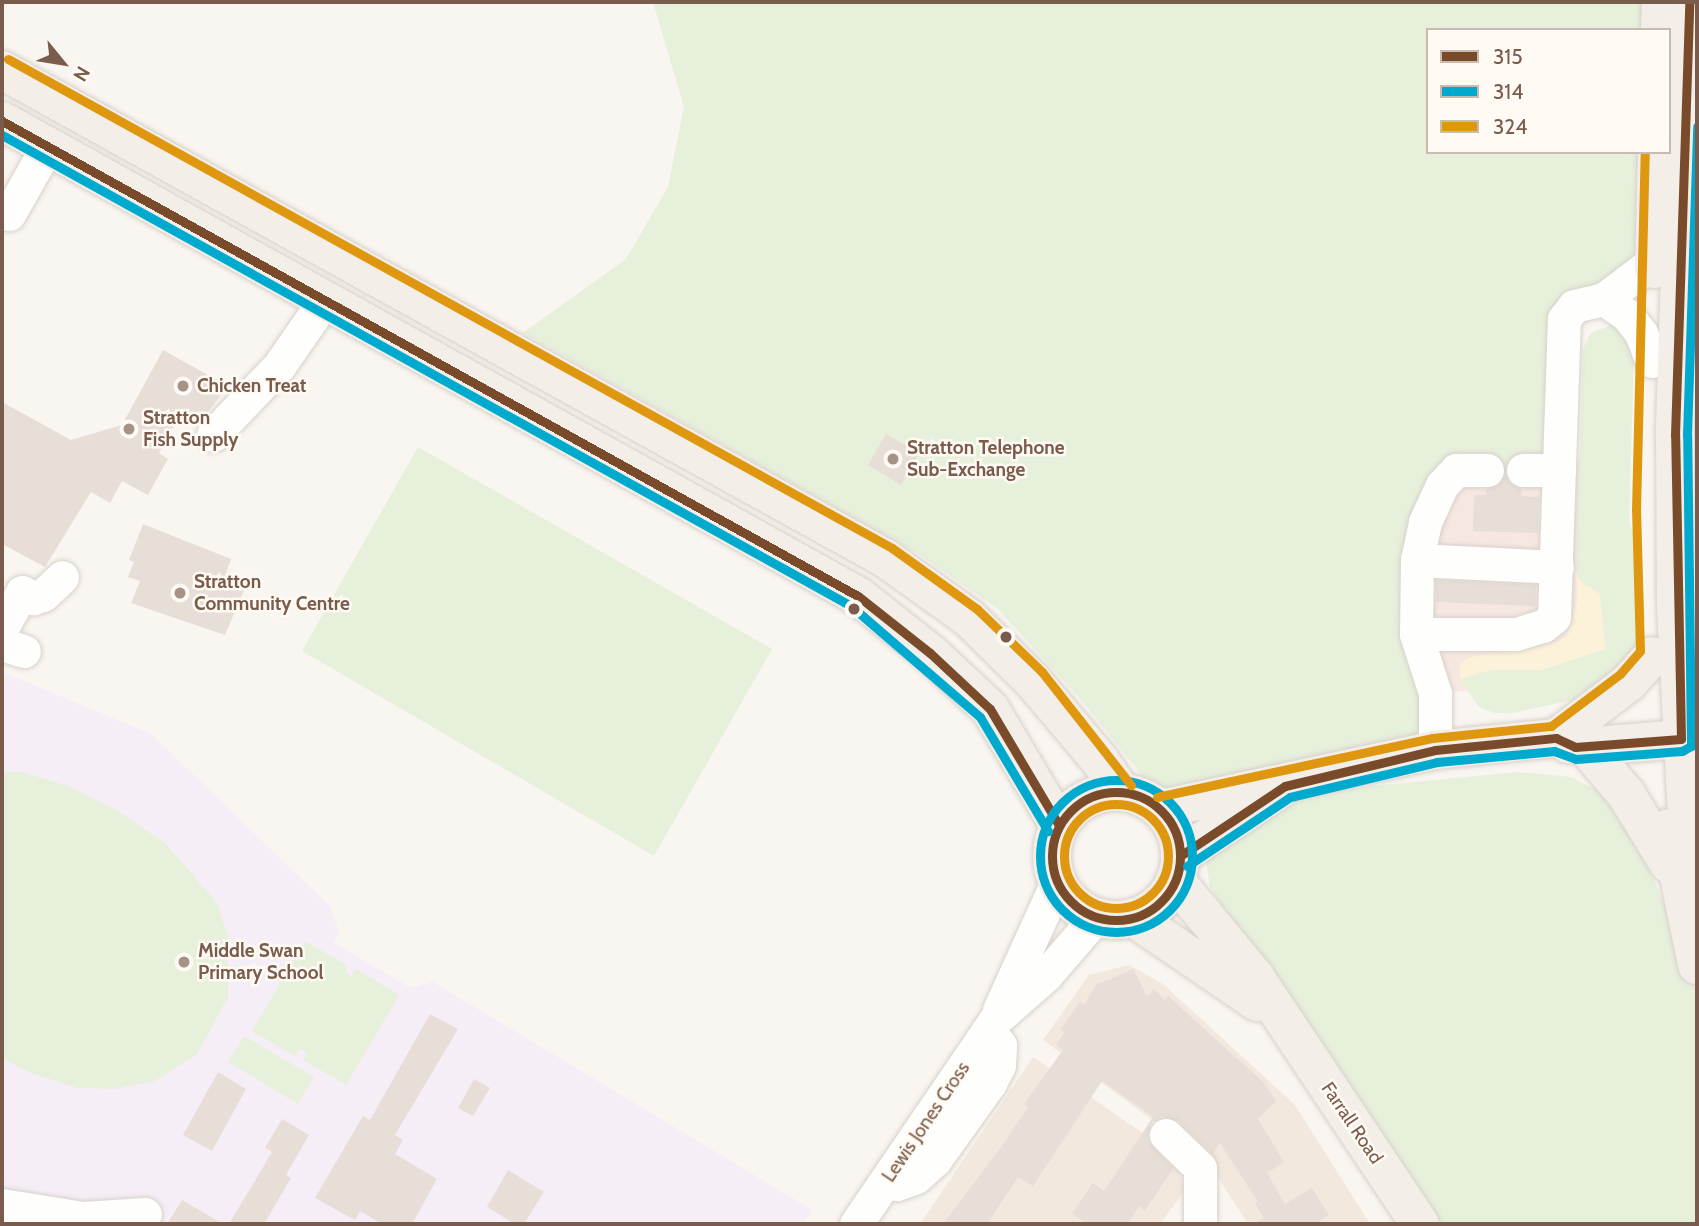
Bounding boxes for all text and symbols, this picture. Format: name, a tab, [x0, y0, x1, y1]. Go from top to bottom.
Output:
north arrow	[28, 28, 98, 98]
legend	[1426, 28, 1671, 154]
text: 315	[1493, 44, 1523, 69]
text: N	[68, 62, 95, 85]
text: 314	[1493, 79, 1523, 104]
text: 324	[1493, 114, 1528, 139]
place label: Chicken Treat	[197, 375, 306, 397]
marker: Chicken Treat	[175, 378, 191, 394]
place label: Stratton Fish Supply	[143, 407, 238, 451]
marker: Stratton Fish Supply	[121, 421, 137, 437]
place label: Stratton Telephone Sub-Exchange	[907, 437, 1065, 481]
marker: Stratton Telephone Sub-Exchange	[885, 451, 901, 467]
place label: Stratton Community Centre	[194, 571, 350, 615]
marker: Stratton Community Centre	[172, 585, 188, 601]
unlabelled marker	[847, 602, 861, 616]
unlabelled marker	[999, 630, 1013, 644]
place label: Middle Swan Primary School	[198, 940, 324, 984]
marker: Middle Swan Primary School	[176, 954, 192, 970]
street label: Lewis Jones Cross	[877, 1058, 975, 1186]
street label: Farrall Road	[1316, 1078, 1388, 1168]

